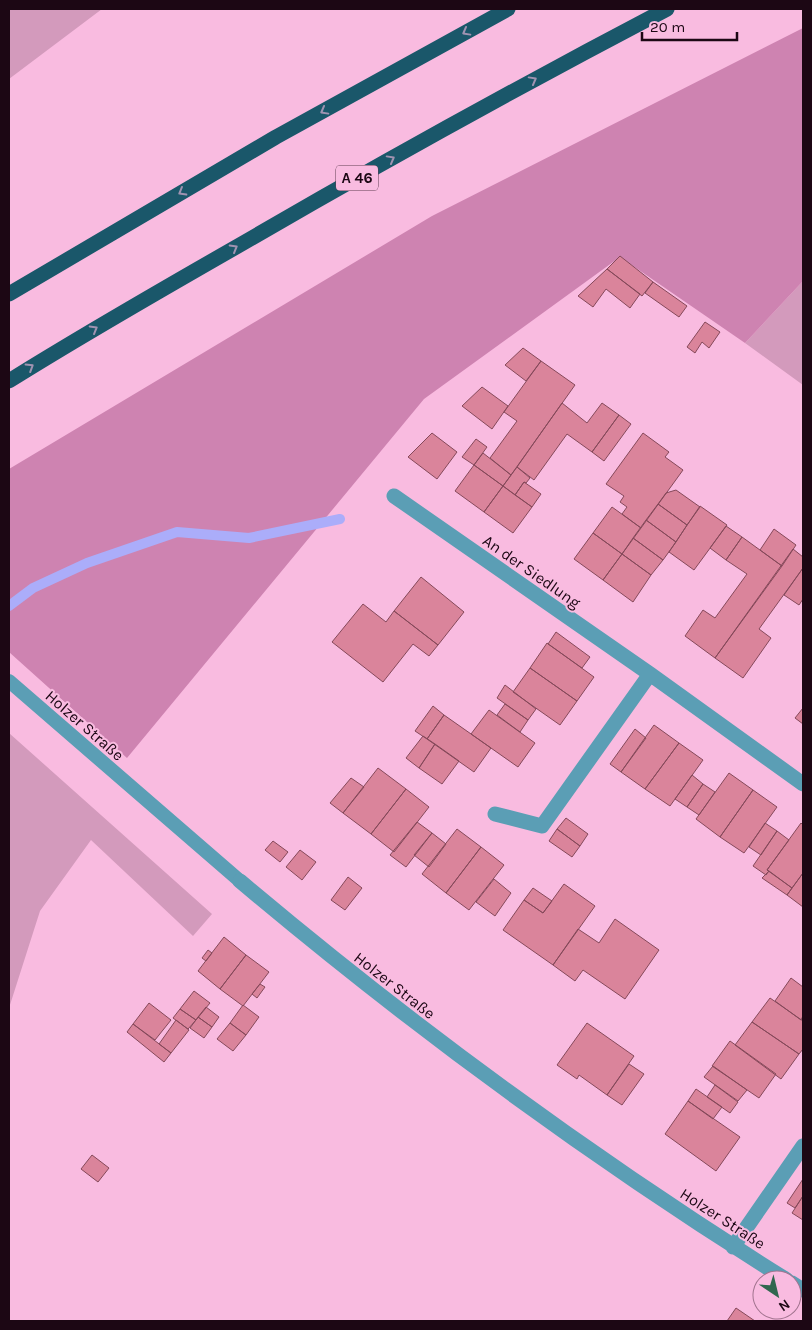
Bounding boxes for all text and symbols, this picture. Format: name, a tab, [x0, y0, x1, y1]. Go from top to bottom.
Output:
scale bar	[642, 10, 737, 42]
text: 20 m	[650, 18, 685, 36]
one-way arrow	[462, 26, 471, 36]
one-way arrow	[528, 77, 537, 87]
one-way arrow	[320, 105, 329, 115]
one-way arrow	[385, 155, 394, 165]
road number: A 46	[336, 166, 378, 190]
one-way arrow	[179, 185, 188, 195]
one-way arrow	[229, 244, 238, 254]
one-way arrow	[88, 326, 97, 336]
one-way arrow	[25, 364, 34, 374]
street label: An der Siedlung	[479, 531, 584, 612]
street label: Holzer Straße	[42, 686, 128, 765]
street label: Holzer Straße	[350, 948, 439, 1023]
street label: Holzer Straße	[677, 1184, 769, 1253]
north arrow	[752, 1270, 802, 1320]
text: N	[775, 1295, 793, 1315]

